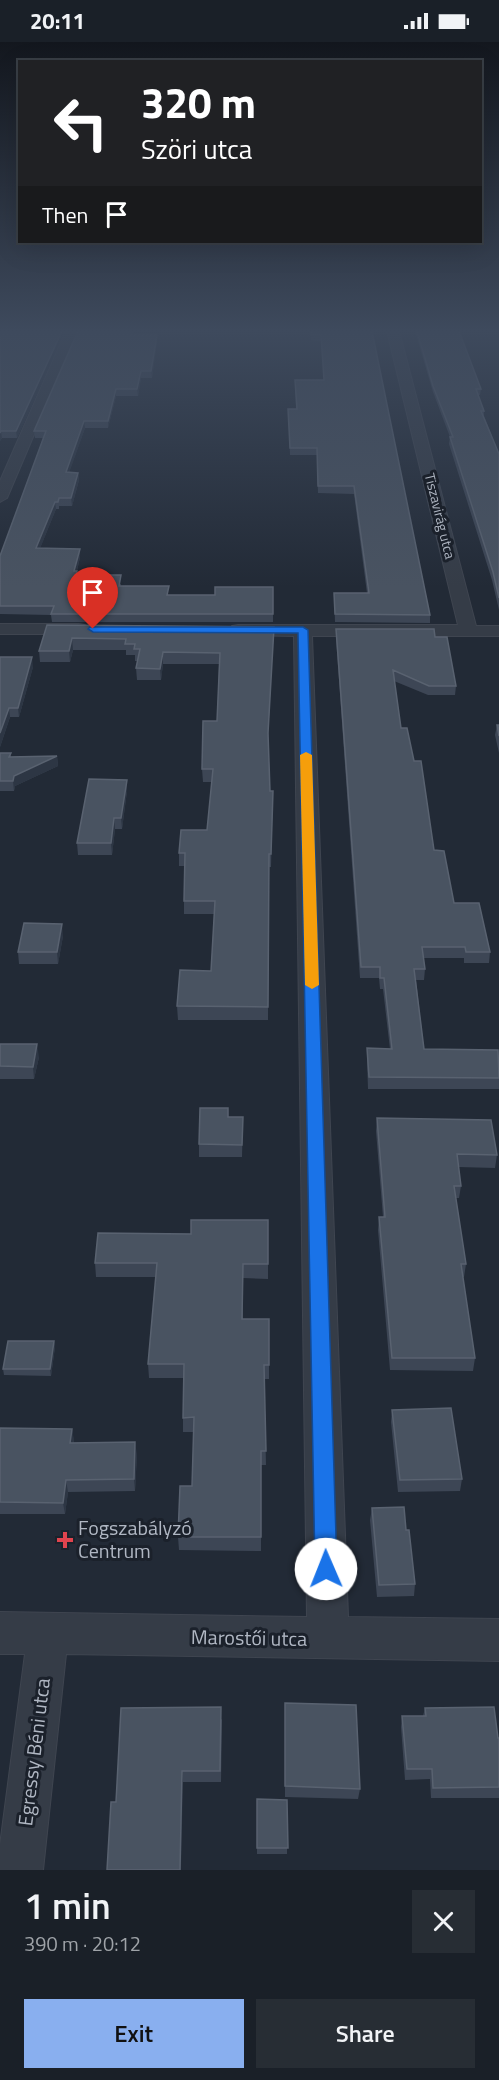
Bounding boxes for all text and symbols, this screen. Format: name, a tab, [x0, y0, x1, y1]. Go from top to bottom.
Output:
text: 20:11	[30, 4, 85, 38]
text: 320 m	[141, 70, 256, 134]
icon: left	[42, 84, 120, 162]
text: Szöri utca	[141, 128, 252, 169]
text: Then	[42, 198, 88, 232]
icon: arrive	[100, 198, 133, 231]
street label: Tiszavirág utca	[420, 471, 461, 561]
pin	[67, 567, 118, 629]
icon: arrive	[76, 576, 109, 609]
place label: Fogszabályzó Centrum	[78, 1512, 192, 1566]
marker: Fogszabályzó Centrum	[56, 1531, 74, 1549]
position arrow	[294, 1537, 358, 1601]
street label: Marostői utca	[191, 1621, 307, 1654]
street label: Egressy Béni utca	[9, 1676, 58, 1828]
text: 1 min	[24, 1878, 111, 1933]
button: close	[412, 1890, 475, 1953]
text: 390 m · 20:12	[24, 1928, 141, 1959]
button: Exit	[24, 1999, 244, 2068]
button: Share	[256, 1999, 475, 2068]

